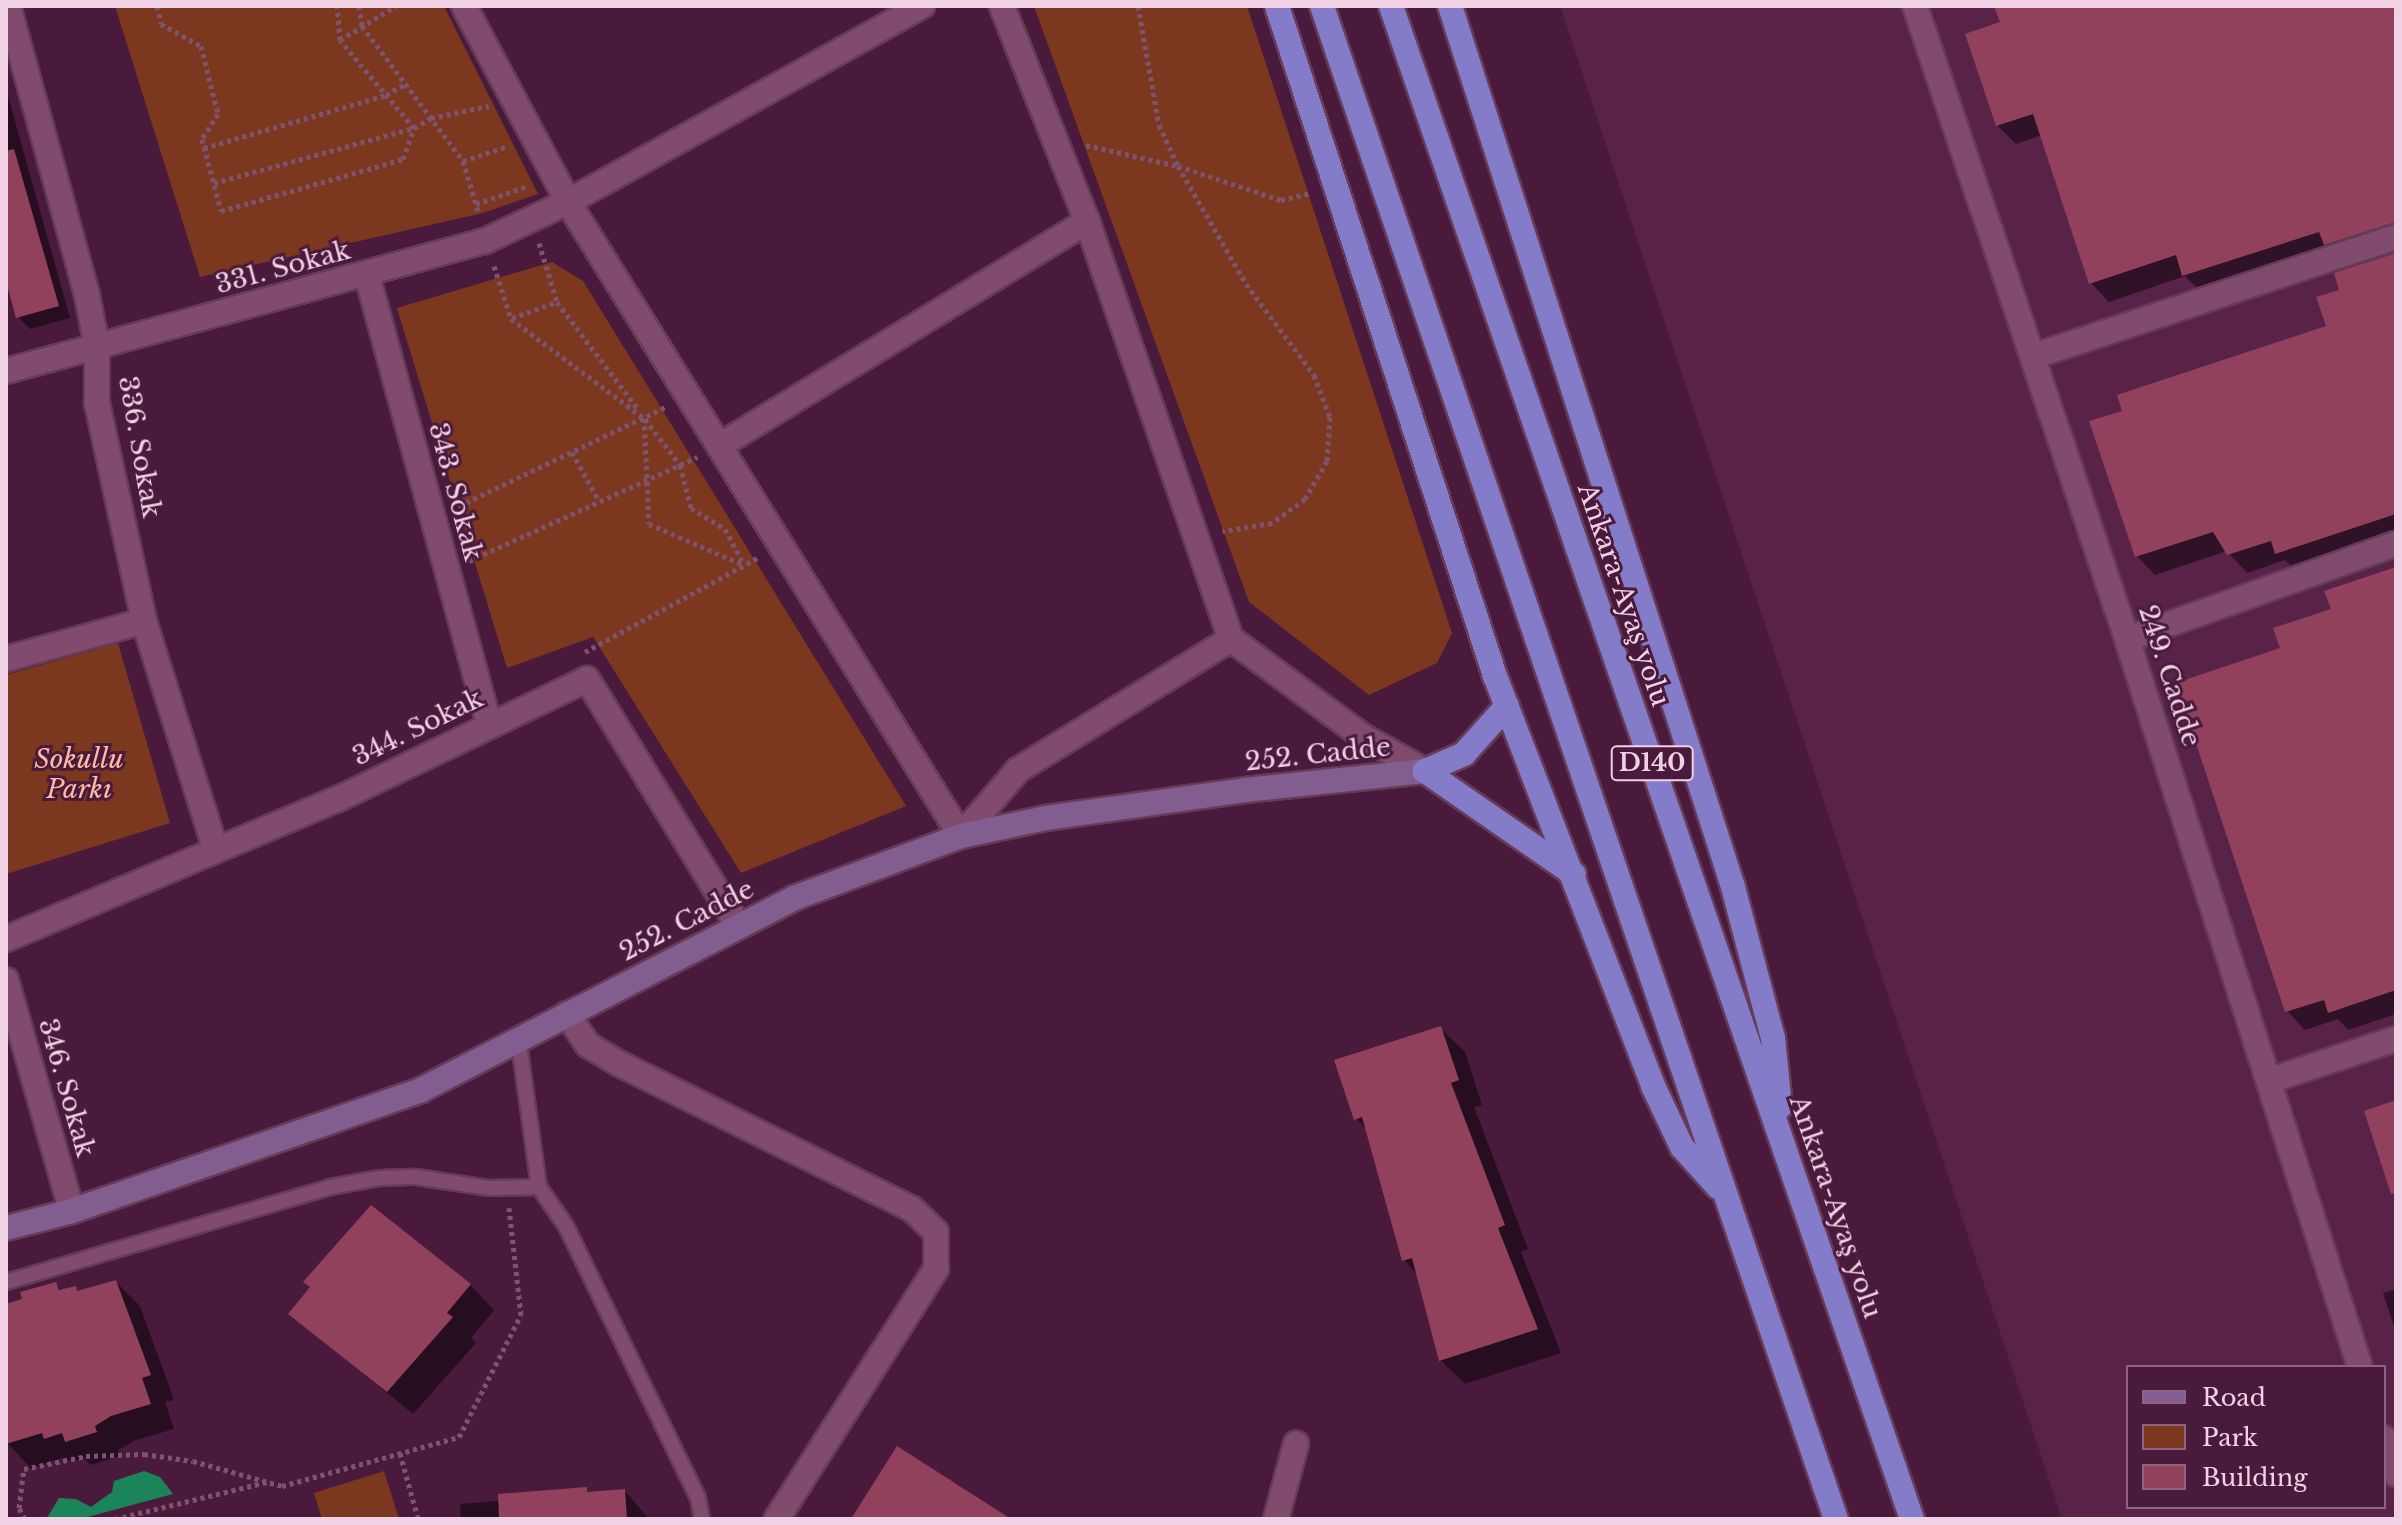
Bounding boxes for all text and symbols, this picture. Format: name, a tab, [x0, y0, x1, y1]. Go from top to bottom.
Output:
street label: 331. Sokak	[212, 235, 354, 301]
street label: 336. Sokak	[111, 374, 167, 520]
street label: 343. Sokak	[422, 419, 488, 565]
street label: Ankara-Ayaş yolu	[1570, 479, 1676, 711]
street label: 249. Cadde	[2131, 601, 2207, 751]
street label: 344. Sokak	[348, 683, 488, 773]
street label: 252. Cadde	[1244, 732, 1392, 778]
road number: D140	[1610, 743, 1694, 783]
park label: Sokullu Parkı	[34, 744, 124, 806]
street label: 252. Cadde	[615, 874, 759, 968]
street label: 346. Sokak	[31, 1015, 101, 1161]
street label: Ankara-Ayaş yolu	[1782, 1091, 1888, 1323]
legend	[2126, 1365, 2386, 1509]
text: Road	[2202, 1383, 2266, 1412]
text: Park	[2202, 1423, 2258, 1452]
text: Building	[2202, 1463, 2308, 1492]

